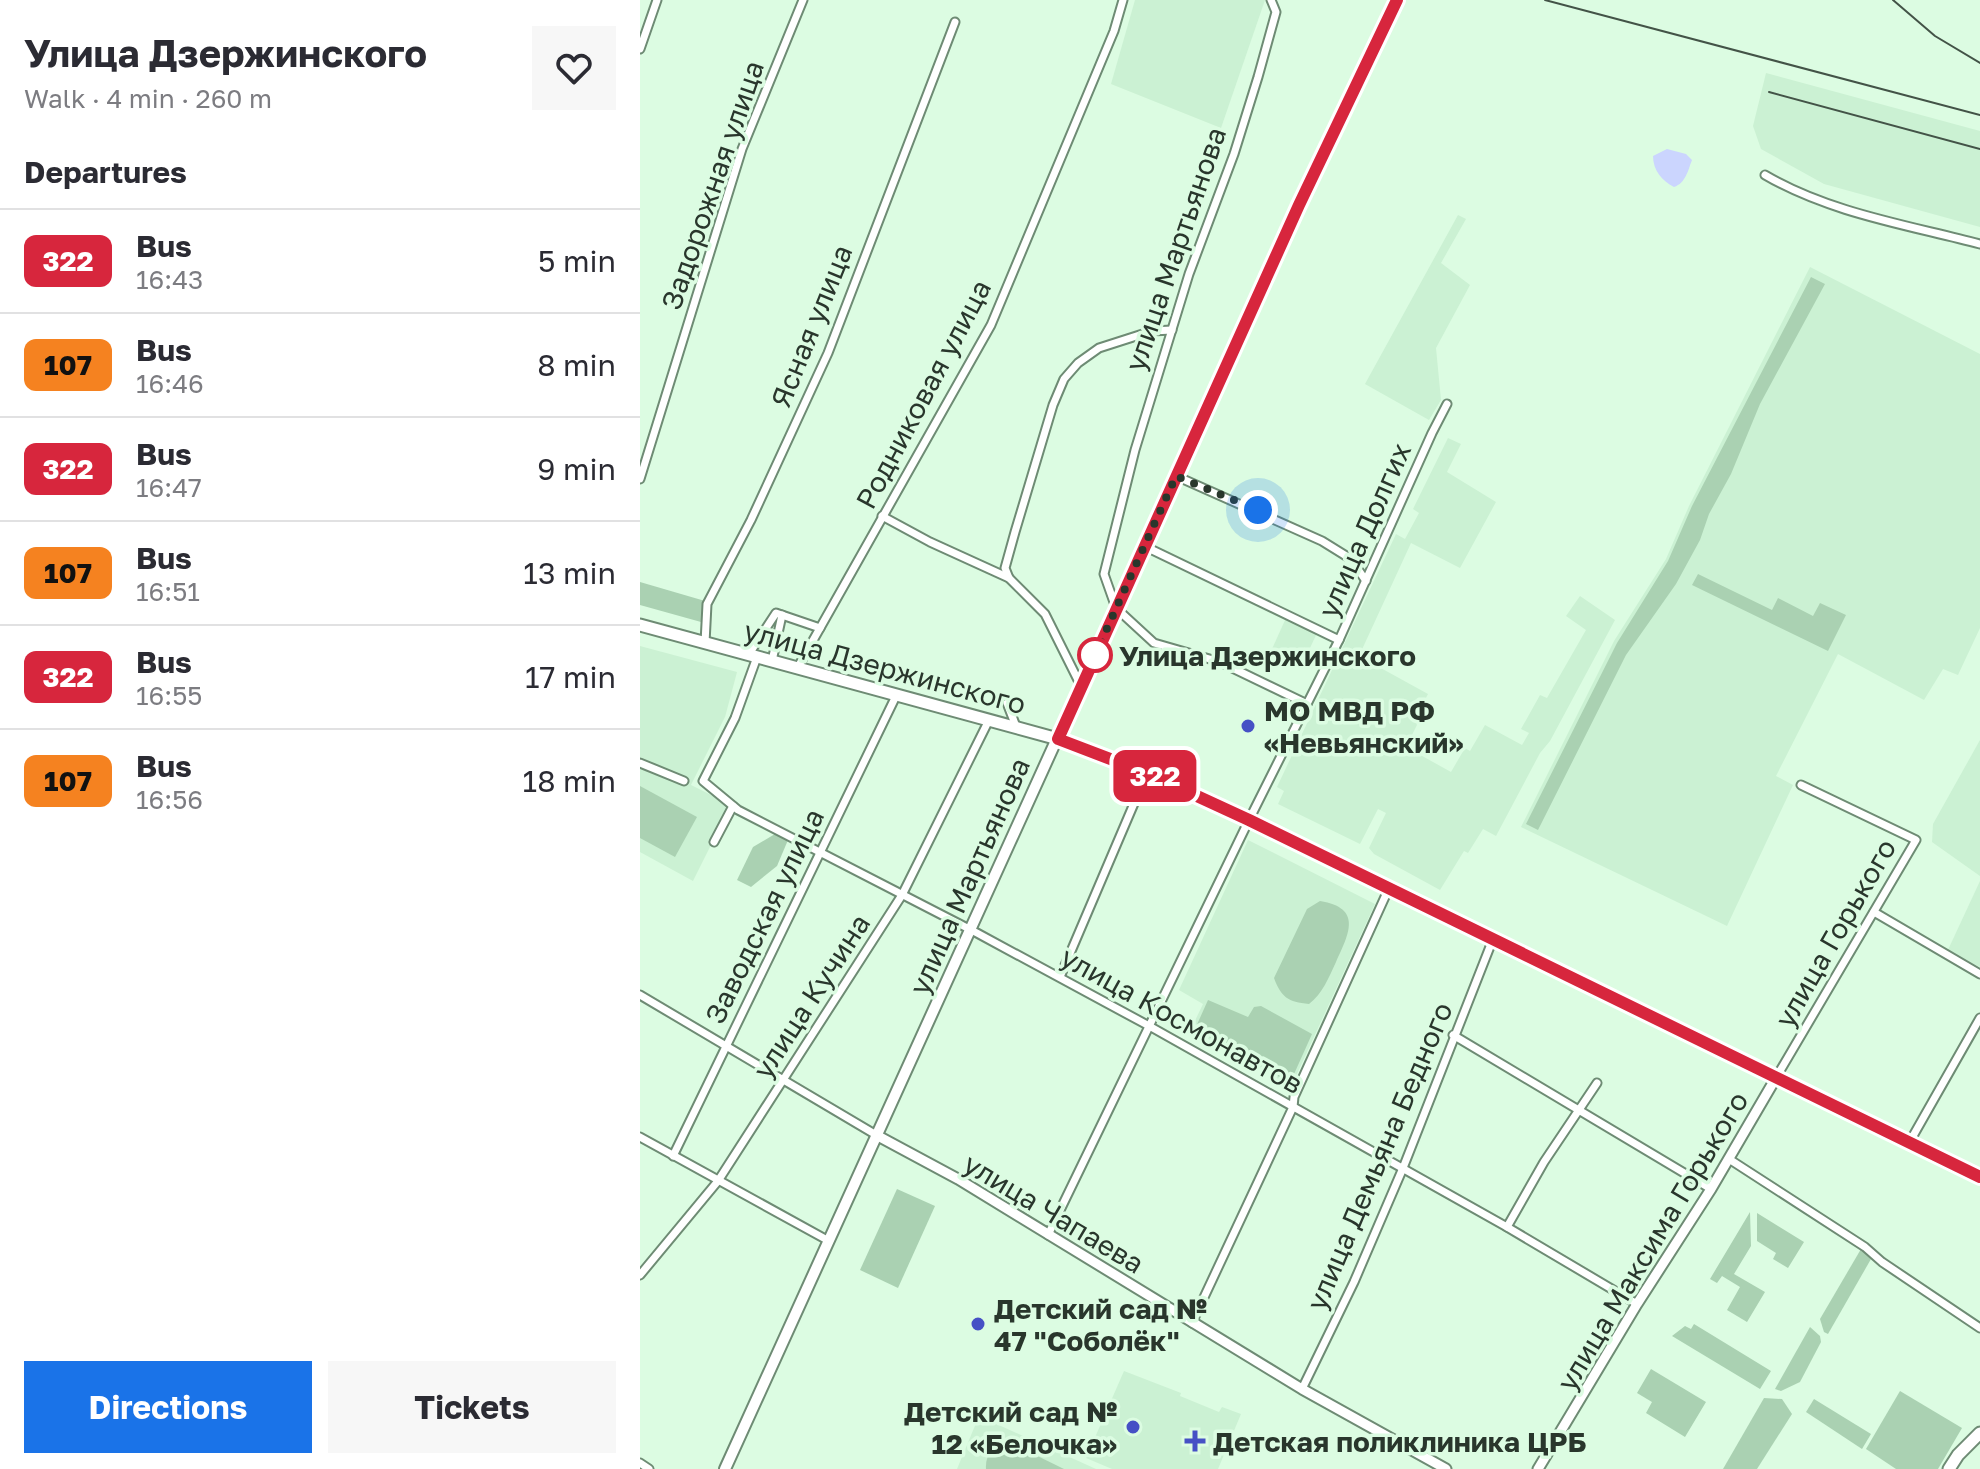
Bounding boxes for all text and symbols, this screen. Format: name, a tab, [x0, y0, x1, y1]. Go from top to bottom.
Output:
button: heart	[532, 26, 616, 110]
text: Улица Дзержинского	[24, 30, 427, 75]
street label: Задорожная улица	[654, 56, 770, 314]
text: Walk · 4 min · 260 m	[24, 83, 272, 114]
street label: улица Мартьянова	[1118, 123, 1232, 375]
text: Departures	[24, 154, 187, 190]
text: Bus	[136, 228, 192, 264]
street label: Ясная улица	[763, 240, 859, 412]
text: 5 min	[538, 243, 616, 279]
text: 322	[42, 244, 94, 277]
text: 16:43	[136, 264, 203, 295]
street label: Родниковая улица	[849, 274, 997, 514]
text: Bus	[136, 332, 192, 368]
text: 8 min	[537, 347, 616, 383]
text: 107	[44, 348, 92, 381]
text: 16:46	[136, 368, 204, 399]
text: Bus	[136, 436, 192, 472]
street label: улица Долгих	[1311, 438, 1417, 622]
text: 9 min	[537, 451, 616, 487]
text: 322	[42, 452, 94, 485]
text: 16:47	[136, 472, 202, 503]
your location	[1238, 490, 1278, 530]
text: Bus	[136, 540, 192, 576]
text: 13 min	[523, 555, 616, 591]
text: 107	[44, 556, 92, 589]
text: 16:51	[136, 576, 200, 607]
street label: улица Дзержинского	[740, 613, 1030, 721]
marker: Улица Дзержинского	[1078, 638, 1112, 672]
place label: Улица Дзержинского	[1119, 639, 1416, 672]
text: Bus	[136, 644, 192, 680]
text: 17 min	[525, 659, 616, 695]
text: 322	[42, 660, 94, 693]
text: 16:55	[136, 680, 202, 711]
place label: МО МВД РФ «Невьянский»	[1264, 694, 1463, 759]
marker: МО МВД РФ «Невьянский»	[1239, 717, 1257, 735]
text: Bus	[136, 748, 192, 784]
line badge: 322	[1109, 750, 1201, 802]
street label: улица Мартьянова	[902, 752, 1036, 1000]
text: 322	[1129, 759, 1181, 792]
text: 18 min	[523, 763, 616, 799]
text: 107	[44, 764, 92, 797]
text: 16:56	[136, 784, 203, 815]
street label: Заводская улица	[698, 803, 830, 1029]
street label: улица Горького	[1768, 833, 1902, 1033]
street label: улица Кучина	[746, 908, 876, 1084]
street label: улица Космонавтов	[1055, 940, 1309, 1100]
street label: улица Демьяна Бедного	[1299, 997, 1459, 1315]
street label: улица Максима Горького	[1550, 1086, 1754, 1396]
street label: улица Чапаева	[958, 1146, 1150, 1280]
place label: Детский сад № 47 "Соболёк"	[994, 1292, 1207, 1357]
marker: Детский сад № 47 "Соболёк"	[969, 1315, 987, 1333]
button: Directions	[24, 1361, 312, 1453]
button: Tickets	[328, 1361, 616, 1453]
place label: Детский сад № 12 «Белочка»	[904, 1395, 1117, 1460]
marker: Детский сад № 12 «Белочка»	[1124, 1418, 1142, 1436]
place label: Детская поликлиника ЦРБ	[1213, 1425, 1587, 1458]
marker: Детская поликлиника ЦРБ	[1184, 1430, 1206, 1452]

